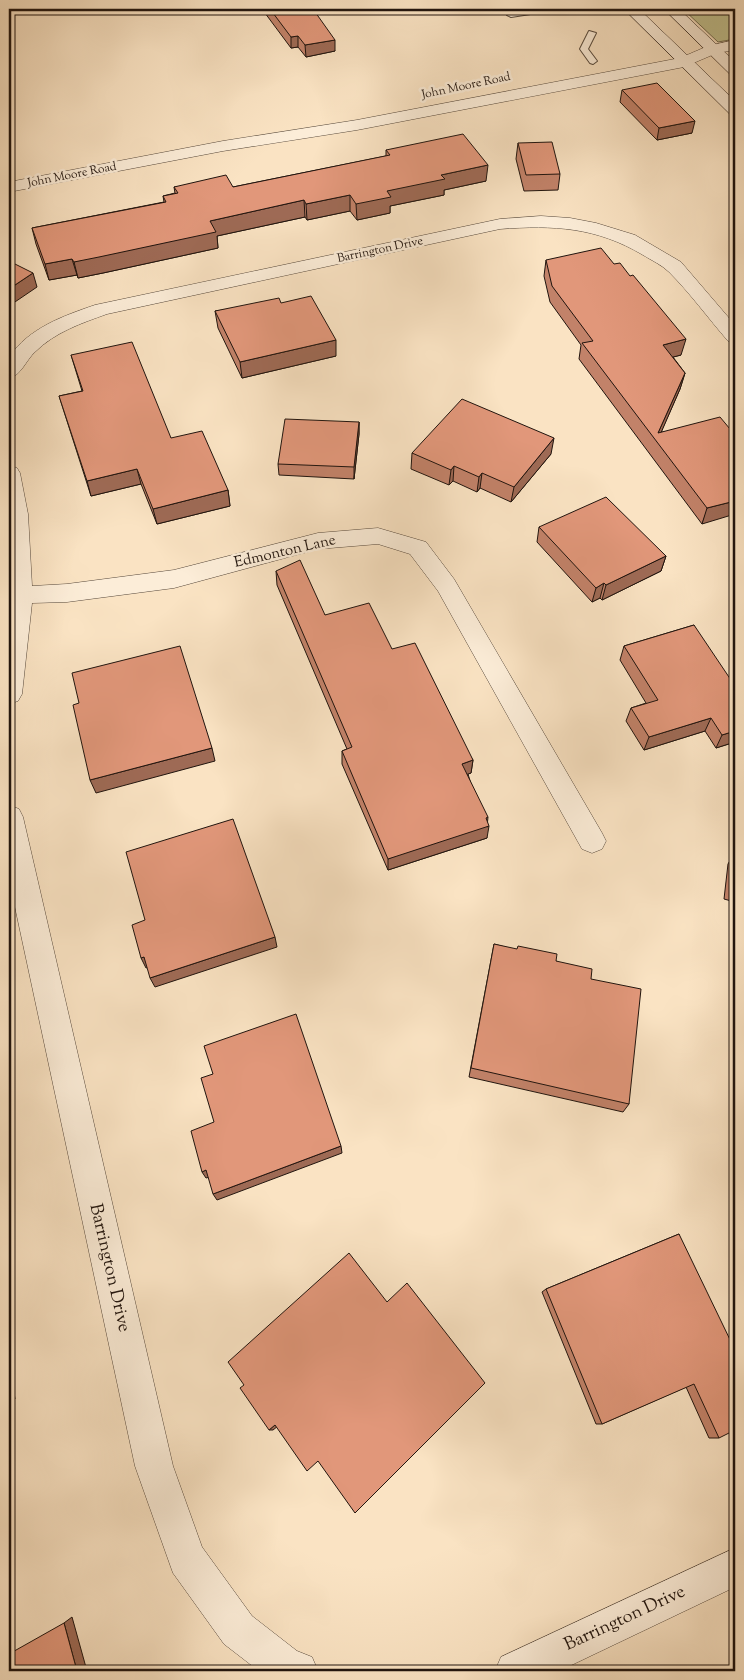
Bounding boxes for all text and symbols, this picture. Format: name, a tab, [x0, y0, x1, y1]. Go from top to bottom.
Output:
street label: John Moore Road	[419, 68, 512, 104]
street label: John Moore Road	[25, 158, 118, 193]
street label: Barrington Drive	[335, 232, 425, 268]
street label: Edmonton Lane	[232, 530, 338, 574]
street label: Barrington Drive	[82, 1201, 136, 1335]
street label: Barrington Drive	[560, 1580, 690, 1658]

